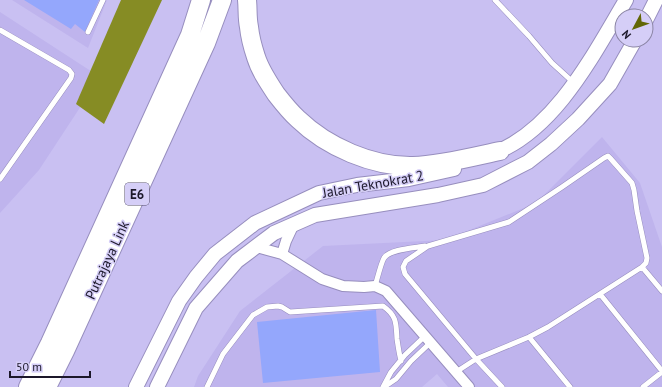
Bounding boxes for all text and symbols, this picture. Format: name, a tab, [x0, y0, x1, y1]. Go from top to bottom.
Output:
north arrow	[614, 8, 654, 48]
text: N	[619, 27, 634, 42]
street label: Jalan Teknokrat 2	[320, 166, 425, 202]
road number: E6	[125, 183, 149, 205]
street label: Putrajaya Link	[81, 218, 133, 302]
scale bar	[10, 353, 90, 379]
text: 50 m	[16, 359, 42, 374]

